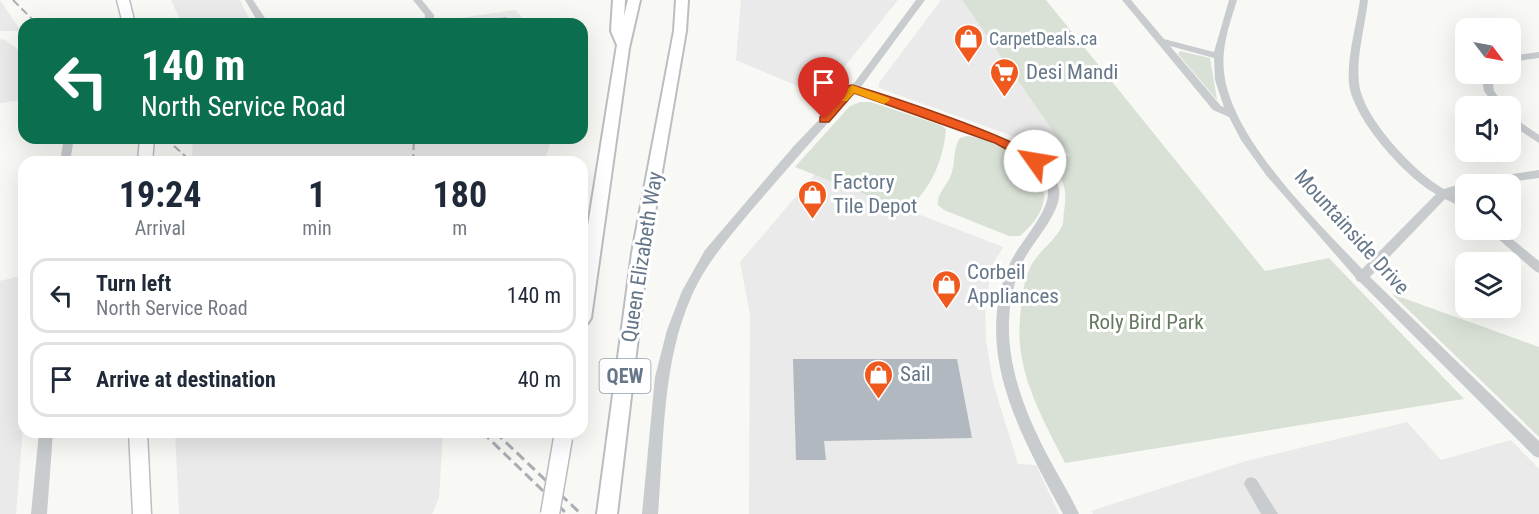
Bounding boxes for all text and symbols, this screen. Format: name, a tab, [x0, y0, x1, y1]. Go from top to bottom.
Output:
north arrow	[1455, 18, 1521, 84]
map controls	[1455, 18, 1521, 318]
shop icon: CarpetDeals.ca	[952, 22, 984, 64]
place label: CarpetDeals.ca	[989, 28, 1097, 49]
text: 140 m	[141, 41, 246, 90]
icon: left	[42, 42, 120, 120]
supermarket icon: Desi Mandi	[989, 56, 1021, 98]
pin	[798, 57, 849, 119]
place label: Desi Mandi	[1026, 60, 1118, 84]
icon: arrive	[807, 66, 840, 99]
text: North Service Road	[141, 91, 346, 123]
button: sound	[1455, 96, 1521, 162]
position arrow	[1003, 129, 1067, 193]
street label: Mountainside Drive	[1290, 165, 1414, 299]
street label: Queen Elizabeth Way	[617, 170, 667, 344]
place label: Factory Tile Depot	[833, 170, 917, 218]
text: 19:24	[119, 174, 201, 216]
text: 1	[308, 174, 326, 216]
text: 180	[433, 174, 487, 216]
button: search	[1455, 174, 1521, 240]
shop icon: Factory Tile Depot	[796, 178, 828, 220]
text: Arrival	[135, 216, 186, 240]
text: min	[302, 216, 332, 240]
text: m	[452, 216, 467, 240]
button: layers	[1455, 252, 1521, 318]
place label: Corbeil Appliances	[967, 260, 1059, 308]
shop icon: Corbeil Appliances	[930, 268, 962, 310]
text: Turn left	[96, 271, 171, 296]
icon: left	[45, 279, 78, 312]
text: 140 m	[507, 283, 561, 308]
text: North Service Road	[96, 296, 248, 320]
park label: Roly Bird Park	[1088, 310, 1204, 334]
shop icon: Sail	[863, 358, 895, 400]
road number: QEW	[600, 359, 650, 393]
place label: Sail	[900, 362, 931, 386]
icon: arrive	[45, 363, 78, 396]
text: Arrive at destination	[96, 367, 276, 392]
text: 40 m	[518, 367, 561, 392]

